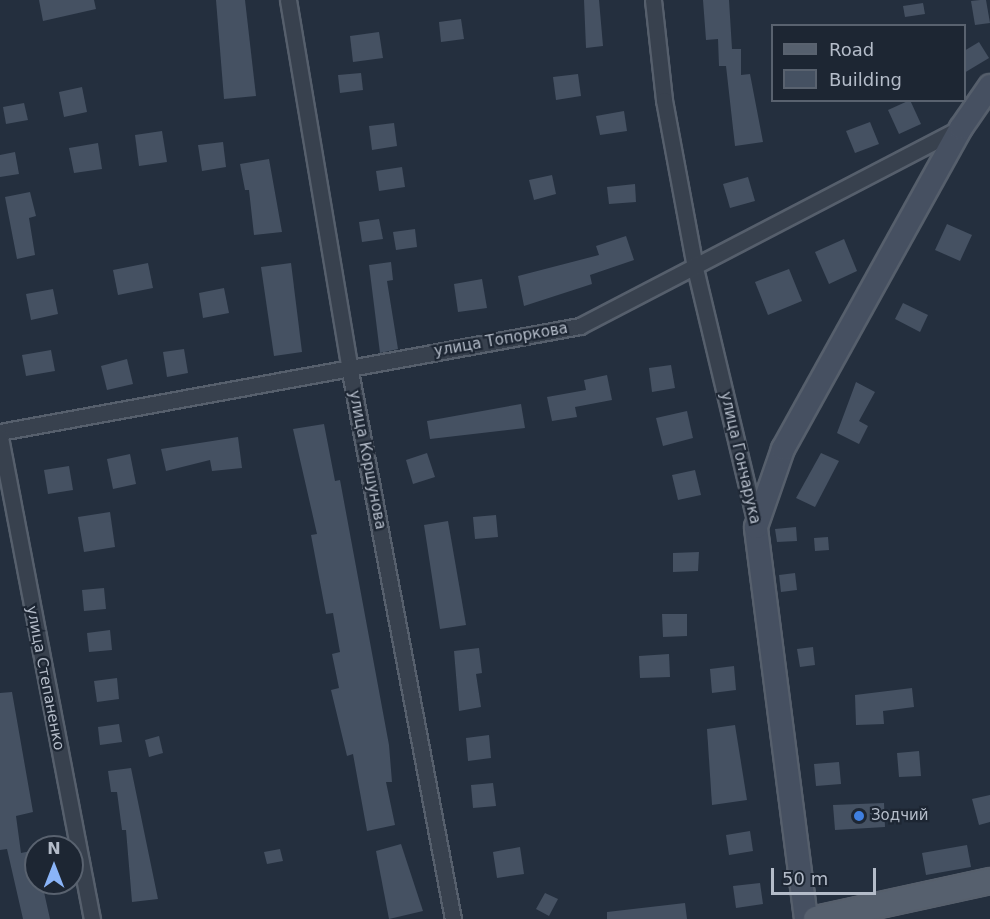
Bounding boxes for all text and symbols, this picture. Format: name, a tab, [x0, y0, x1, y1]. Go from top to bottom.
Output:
legend	[771, 24, 966, 102]
text: Road	[829, 39, 874, 60]
text: Building	[829, 69, 902, 90]
street label: улица Топоркова	[433, 319, 569, 361]
street label: улица Коршунова	[345, 389, 389, 531]
street label: улица Гончарука	[716, 390, 764, 526]
street label: улица Степаненко	[22, 604, 68, 752]
place label: Зодчий	[871, 807, 929, 825]
marker: Зодчий	[852, 809, 866, 823]
north arrow	[24, 835, 84, 895]
text: N	[47, 839, 61, 858]
scale bar	[774, 856, 879, 894]
text: 50 m	[782, 868, 828, 889]

